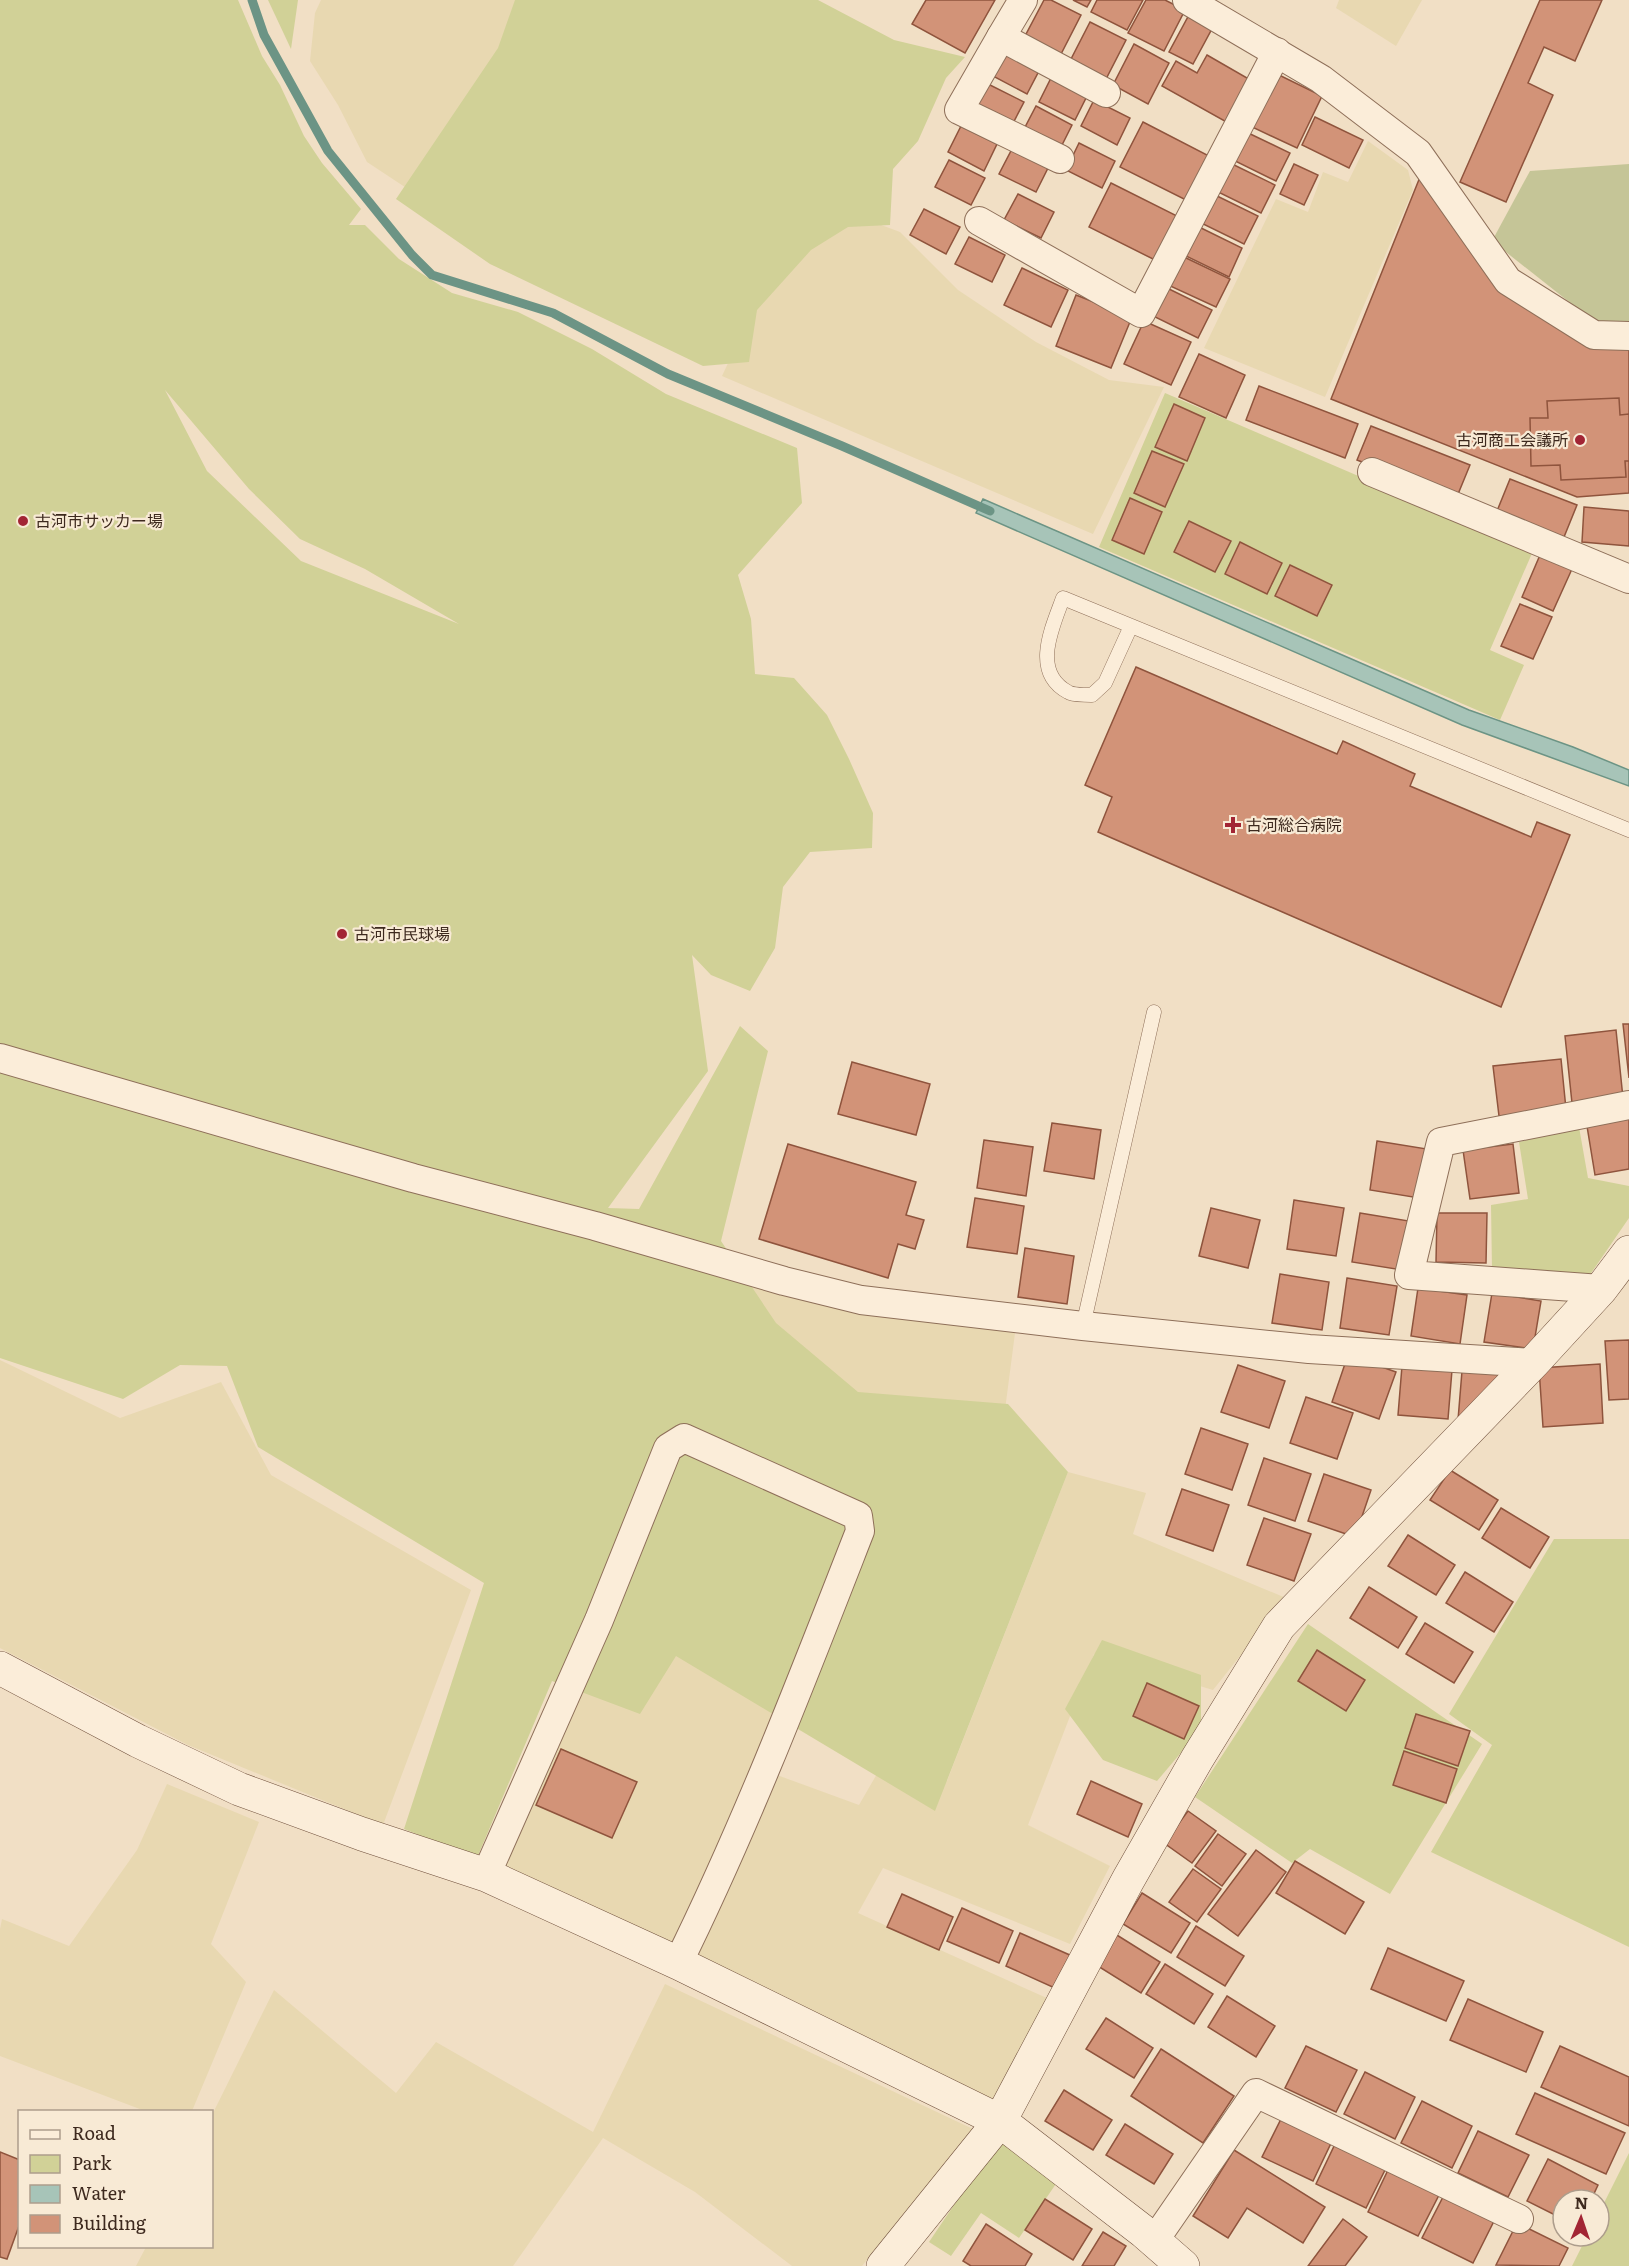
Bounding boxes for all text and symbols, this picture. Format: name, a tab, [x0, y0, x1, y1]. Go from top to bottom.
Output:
place label: 古河商工会議所	[1456, 427, 1568, 451]
marker: 古河商工会議所	[1573, 433, 1587, 447]
place label: 古河市サッカー場	[35, 508, 163, 532]
marker: 古河市サッカー場	[16, 514, 30, 528]
place label: 古河総合病院	[1246, 812, 1342, 836]
marker: 古河総合病院	[1224, 816, 1242, 834]
place label: 古河市民球場	[354, 921, 450, 945]
marker: 古河市民球場	[335, 927, 349, 941]
legend	[18, 2110, 213, 2248]
text: Road	[72, 2119, 116, 2146]
text: Park	[72, 2149, 113, 2176]
text: Water	[72, 2179, 126, 2206]
north arrow	[1551, 2188, 1611, 2248]
text: N	[1574, 2190, 1589, 2214]
text: Building	[72, 2209, 147, 2236]

